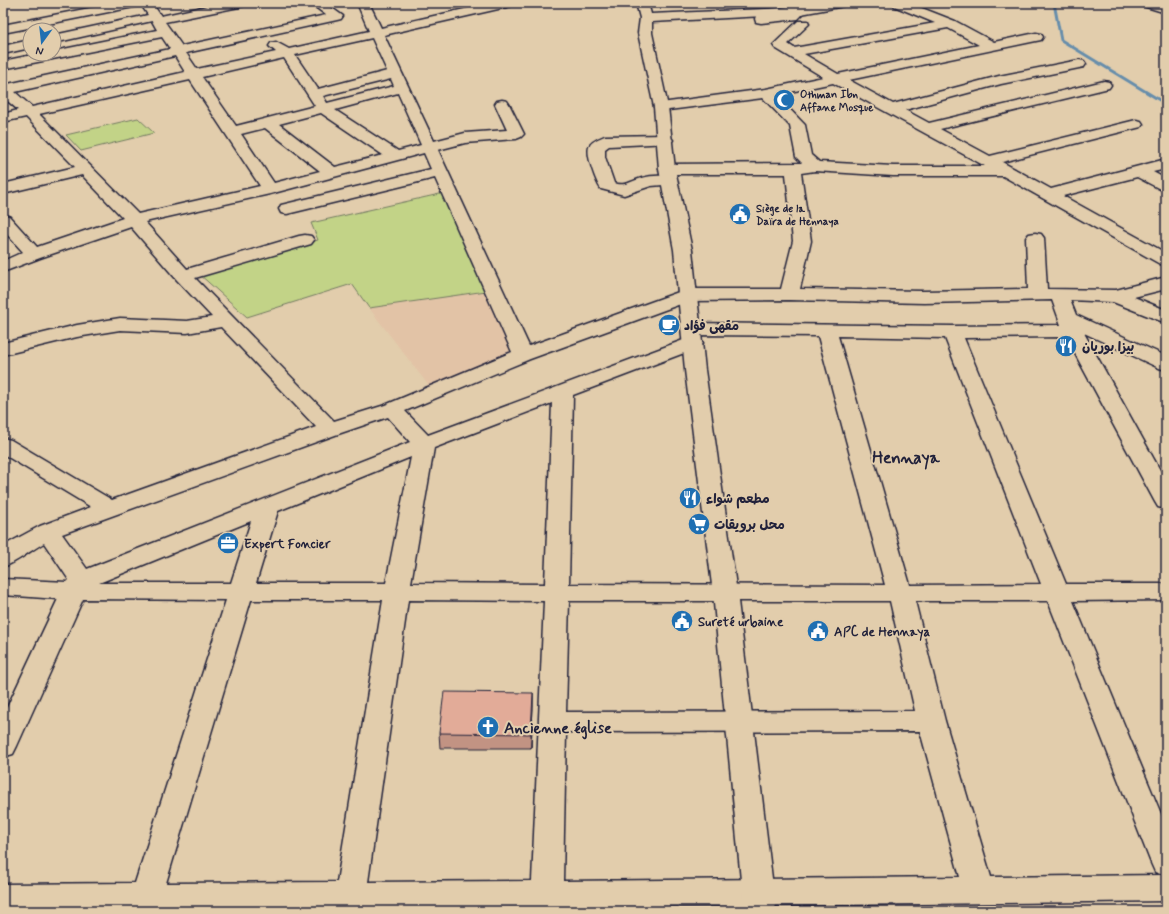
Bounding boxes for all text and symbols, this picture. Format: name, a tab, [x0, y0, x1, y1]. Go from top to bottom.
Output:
north arrow	[22, 22, 62, 62]
text: N	[34, 43, 45, 58]
mosque icon: Othman Ibn Affane Mosque	[771, 87, 797, 113]
place label: Othman Ibn Affane Mosque	[800, 88, 874, 115]
public building icon: Siège de la Daïra de Hennaya	[727, 201, 753, 227]
place label: Siège de la Daïra de Hennaya	[756, 202, 840, 229]
cafe icon: مقهى فؤاد	[656, 312, 682, 338]
place label: مقهى فؤاد	[684, 318, 739, 335]
restaurant icon: بيزا بوريان	[1053, 333, 1079, 359]
place label: بيزا بوريان	[1082, 339, 1134, 356]
district label: Hennaya	[872, 447, 941, 470]
restaurant icon: مطعم شواء	[677, 485, 703, 511]
place label: مطعم شواء	[706, 491, 770, 509]
supermarket icon: محل برويقات	[686, 511, 712, 537]
place label: محل برويقات	[714, 517, 785, 534]
office icon: Expert Foncier	[215, 530, 241, 556]
place label: Expert Foncier	[244, 536, 331, 553]
public building icon: Sureté urbaine	[669, 608, 695, 634]
place label: Sureté urbaine	[698, 614, 784, 631]
public building icon: APC de Hennaya	[805, 618, 831, 644]
place label: APC de Hennaya	[834, 624, 930, 641]
church icon: Ancienne église	[475, 714, 501, 740]
place label: Ancienne église	[504, 718, 612, 740]

